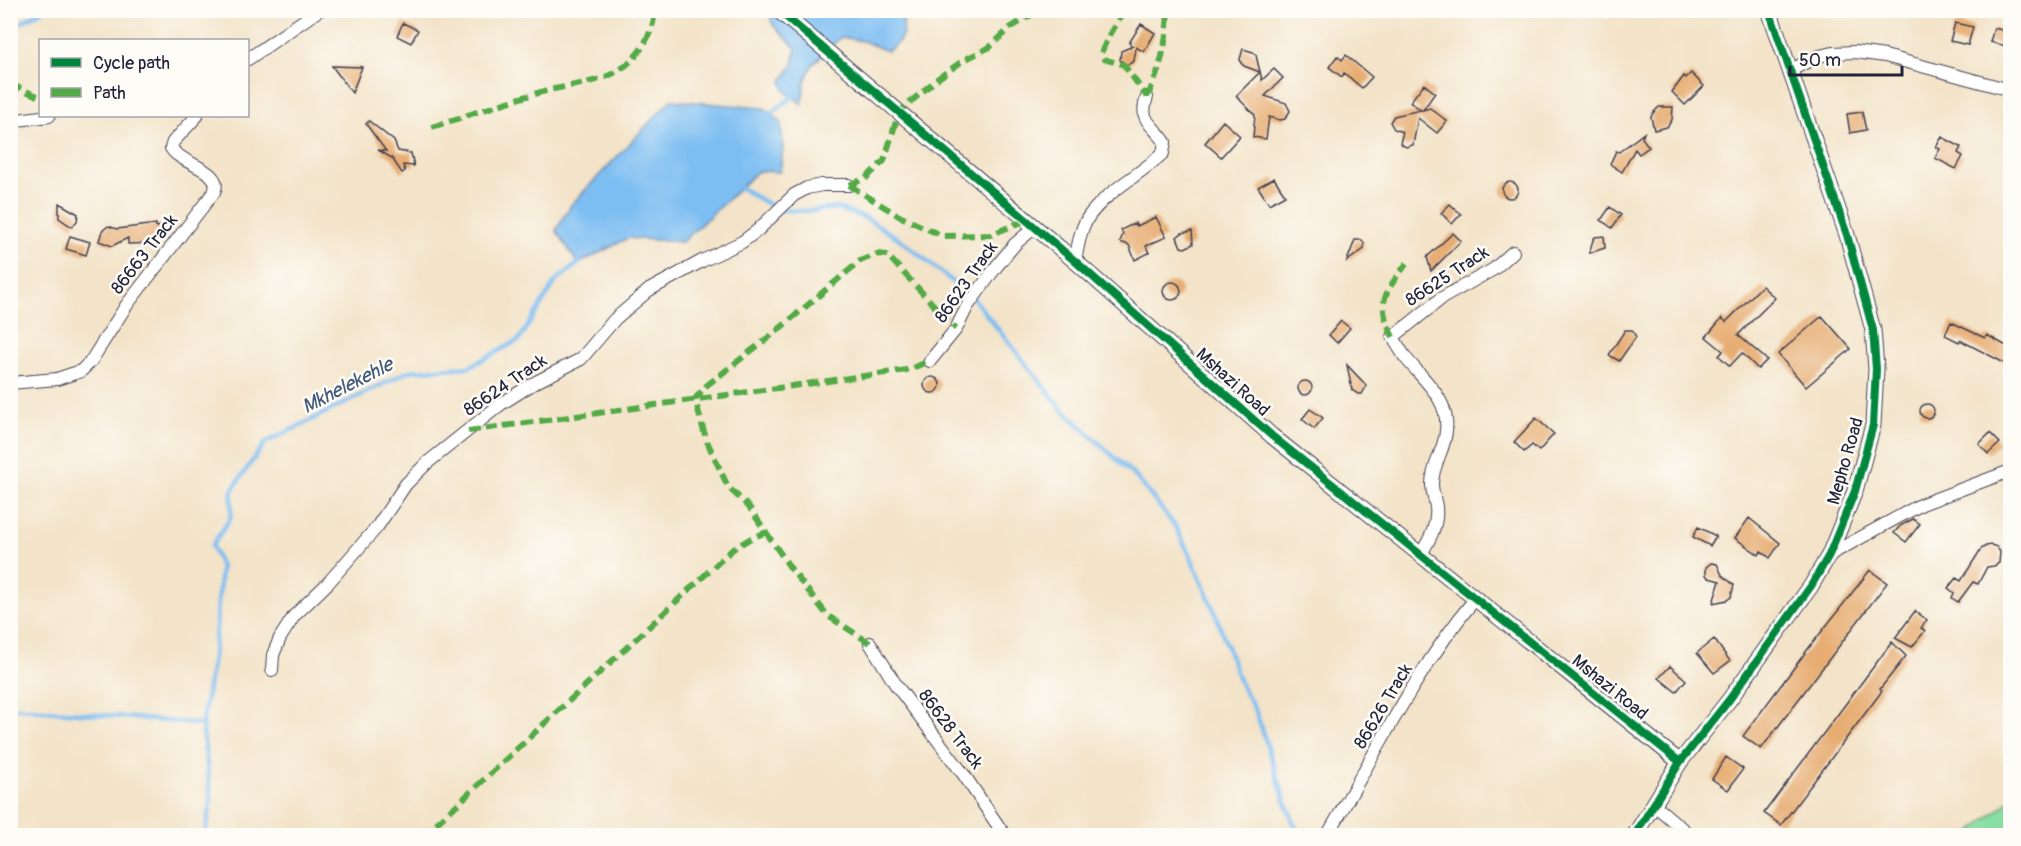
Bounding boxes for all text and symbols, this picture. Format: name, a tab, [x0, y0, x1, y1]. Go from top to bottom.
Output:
legend	[39, 39, 249, 117]
scale bar	[1790, 39, 1902, 77]
text: 50 m	[1799, 49, 1841, 72]
text: Cycle path	[93, 52, 170, 75]
text: Path	[93, 82, 126, 105]
street label: 86663 Track	[106, 209, 183, 299]
street label: 86623 Track	[930, 237, 1003, 328]
street label: 86625 Track	[1401, 241, 1494, 312]
street label: Mshazi Road	[1191, 343, 1274, 422]
street label: 86624 Track	[459, 349, 552, 422]
water label: Mkhelekehle	[298, 351, 399, 419]
street label: Mepho Road	[1822, 415, 1869, 507]
street label: Mshazi Road	[1567, 650, 1653, 725]
street label: 86626 Track	[1349, 659, 1418, 753]
street label: 86628 Track	[913, 685, 988, 774]

